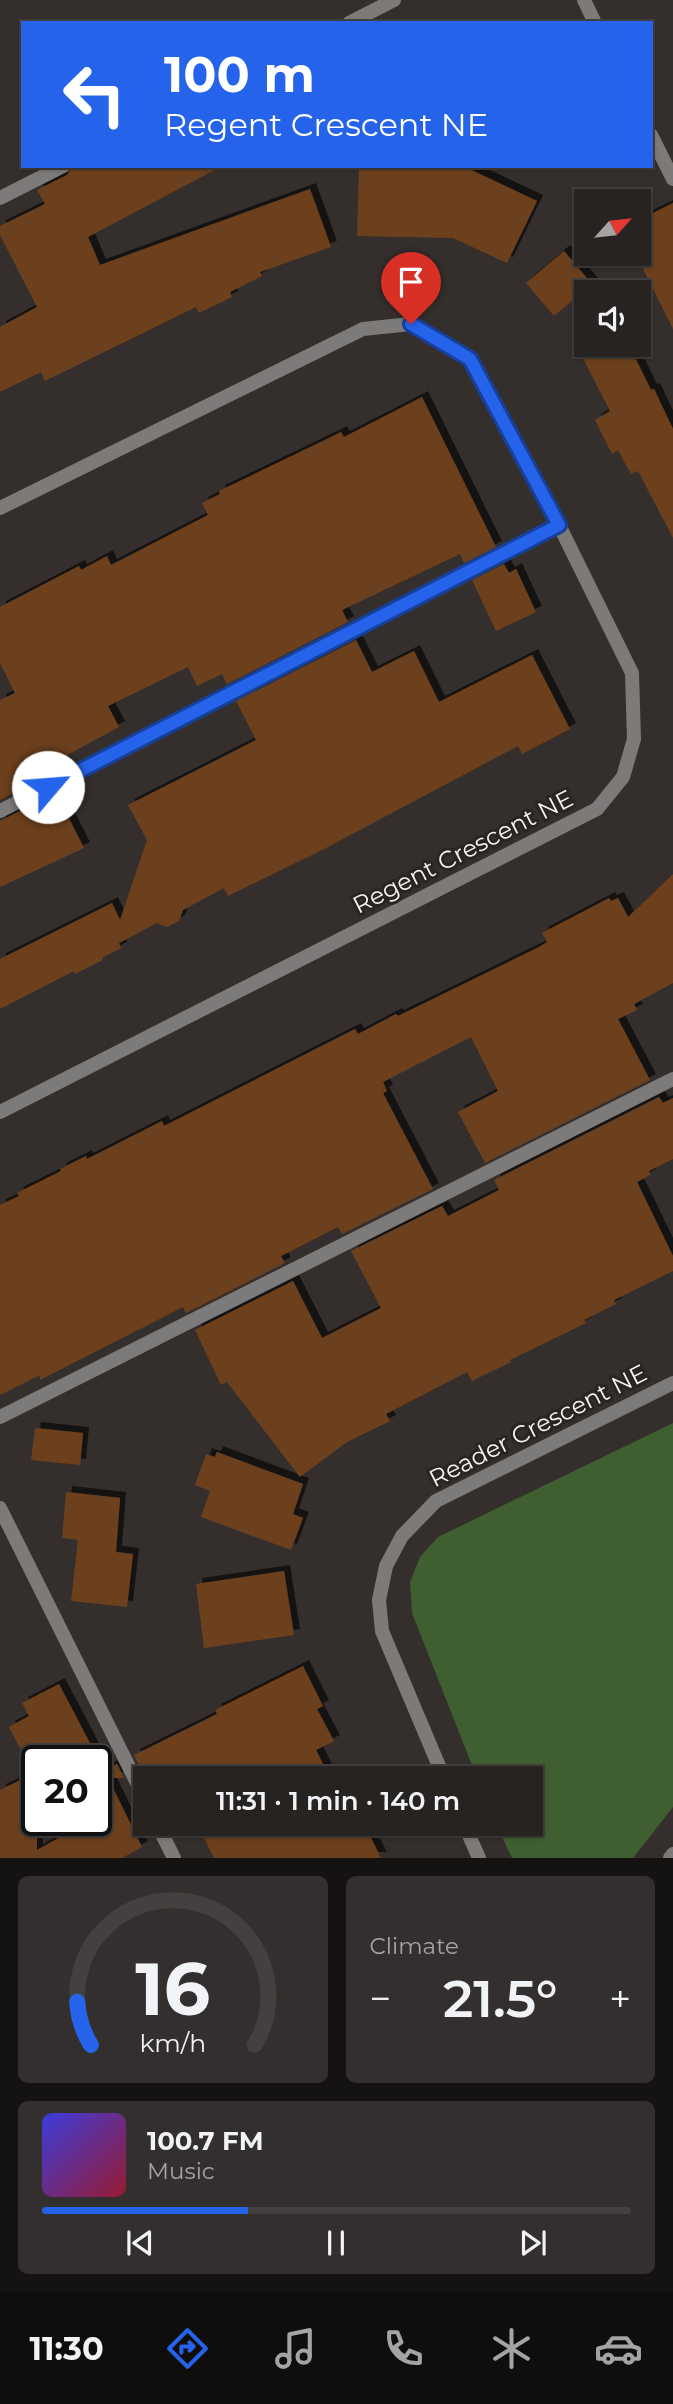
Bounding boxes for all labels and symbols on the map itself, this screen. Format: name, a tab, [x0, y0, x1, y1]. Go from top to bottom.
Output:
north arrow	[574, 189, 651, 266]
pin	[381, 252, 441, 324]
position arrow	[11, 750, 85, 824]
street label: Regent Crescent NE	[348, 783, 578, 920]
street label: Reader Crescent NE	[424, 1358, 651, 1493]
speed limit sign: 20	[21, 1745, 112, 1836]

